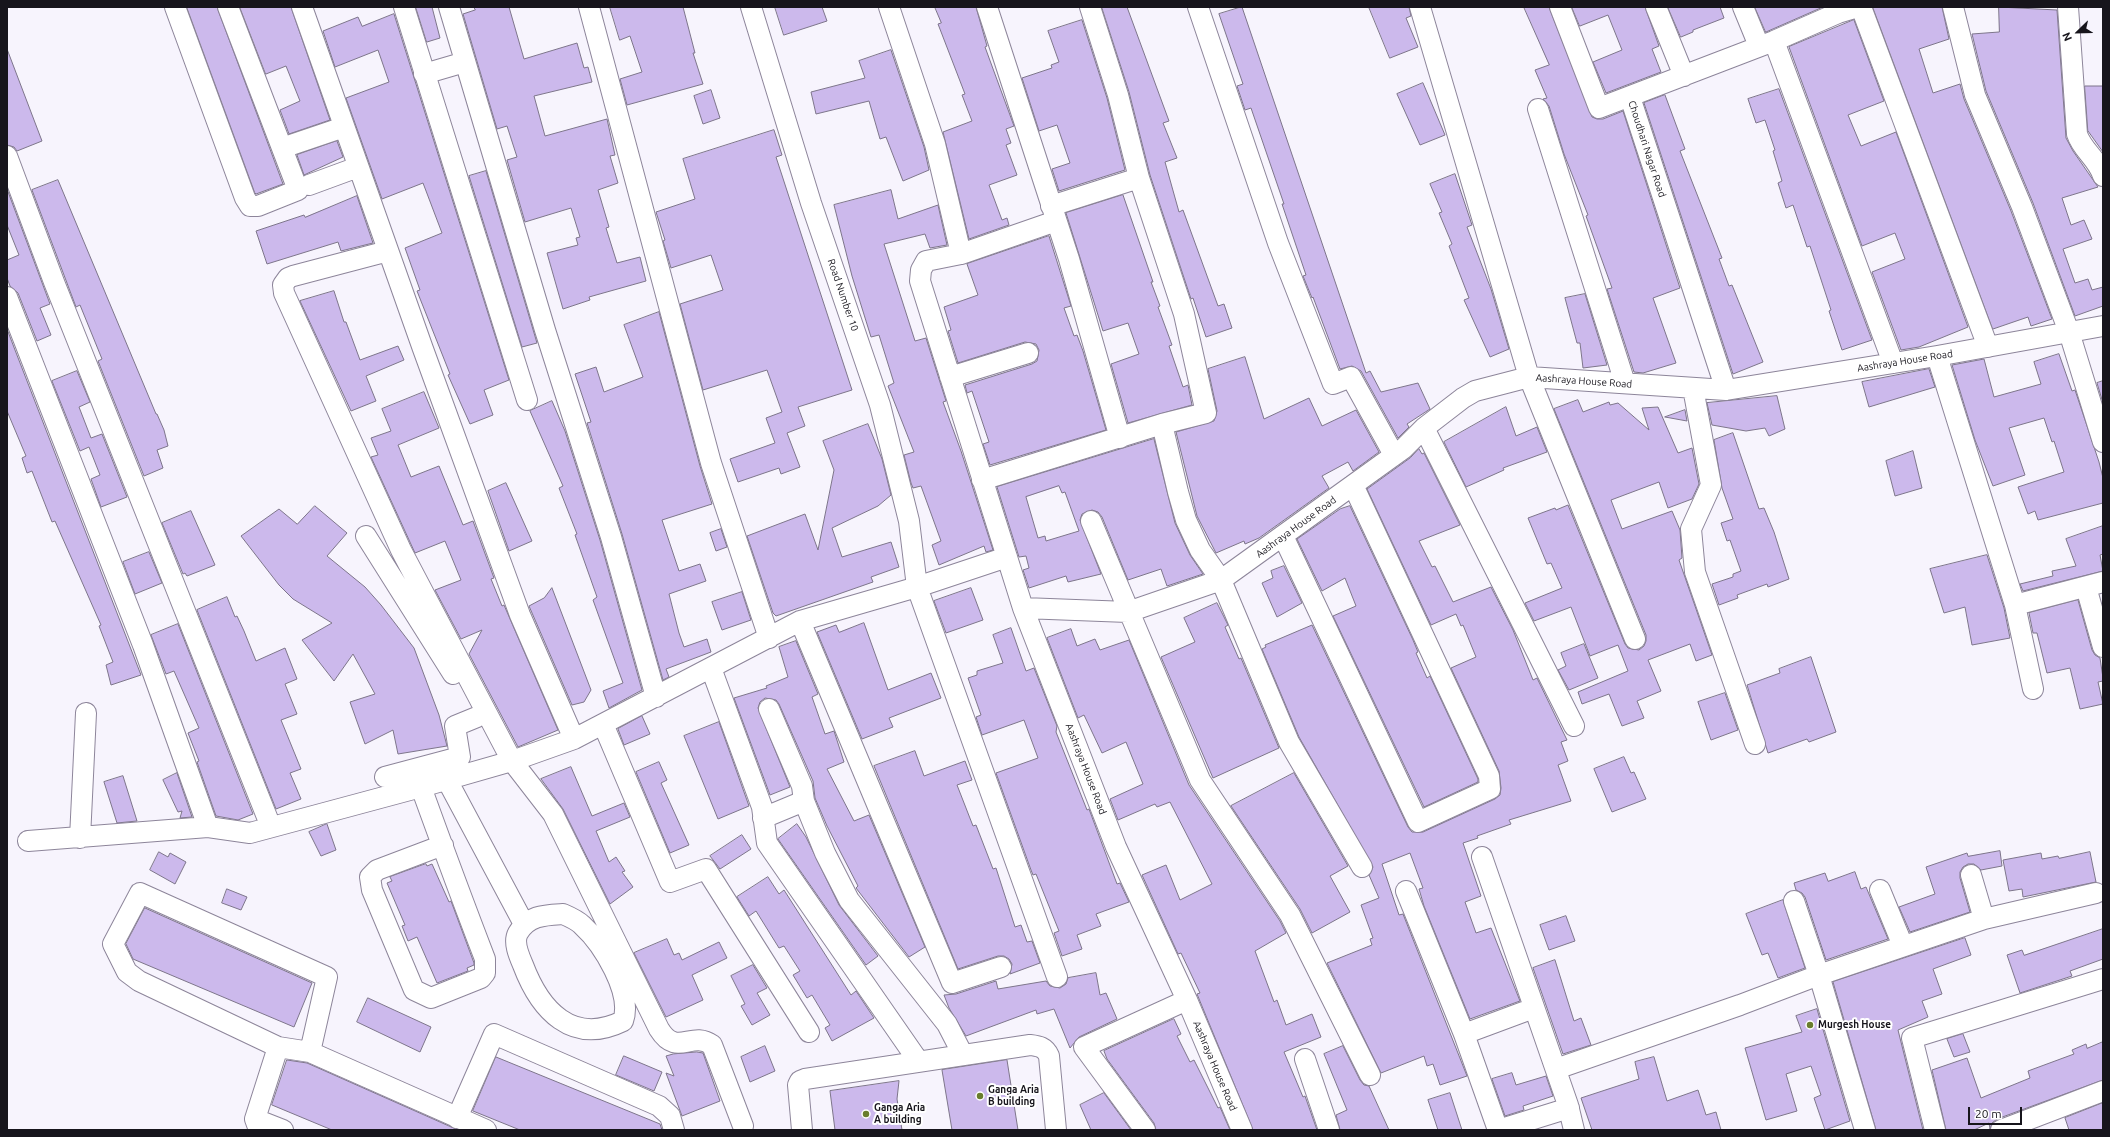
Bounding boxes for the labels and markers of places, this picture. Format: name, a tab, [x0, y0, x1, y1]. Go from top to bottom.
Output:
place label: Murgesh House	[1818, 1019, 1891, 1031]
marker: Murgesh House	[1805, 1020, 1815, 1030]
place label: Ganga Aria B building	[988, 1084, 1039, 1108]
marker: Ganga Aria B building	[975, 1091, 985, 1101]
place label: Ganga Aria A building	[874, 1102, 925, 1126]
marker: Ganga Aria A building	[861, 1109, 871, 1119]

